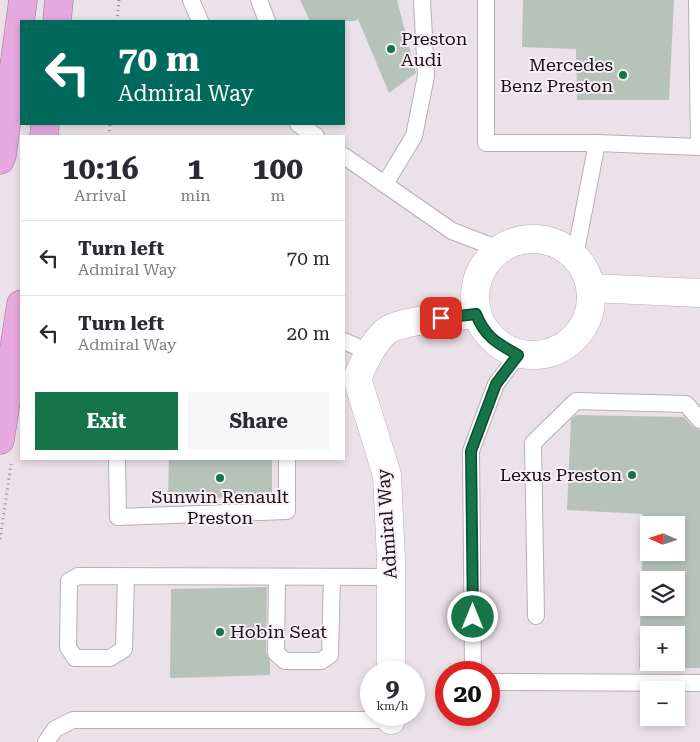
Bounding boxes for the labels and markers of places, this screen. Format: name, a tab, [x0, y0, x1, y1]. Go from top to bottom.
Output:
place label: Preston Audi	[401, 28, 468, 70]
marker: Preston Audi	[385, 43, 397, 55]
place label: Mercedes Benz Preston	[500, 54, 613, 96]
marker: Mercedes Benz Preston	[617, 69, 629, 81]
pin	[420, 297, 462, 339]
place label: Lexus Preston	[500, 464, 622, 485]
marker: Lexus Preston	[626, 469, 638, 481]
marker: Sunwin Renault Preston	[214, 472, 226, 484]
place label: Sunwin Renault Preston	[151, 486, 289, 528]
place label: Hobin Seat	[230, 621, 327, 642]
marker: Hobin Seat	[214, 626, 226, 638]

